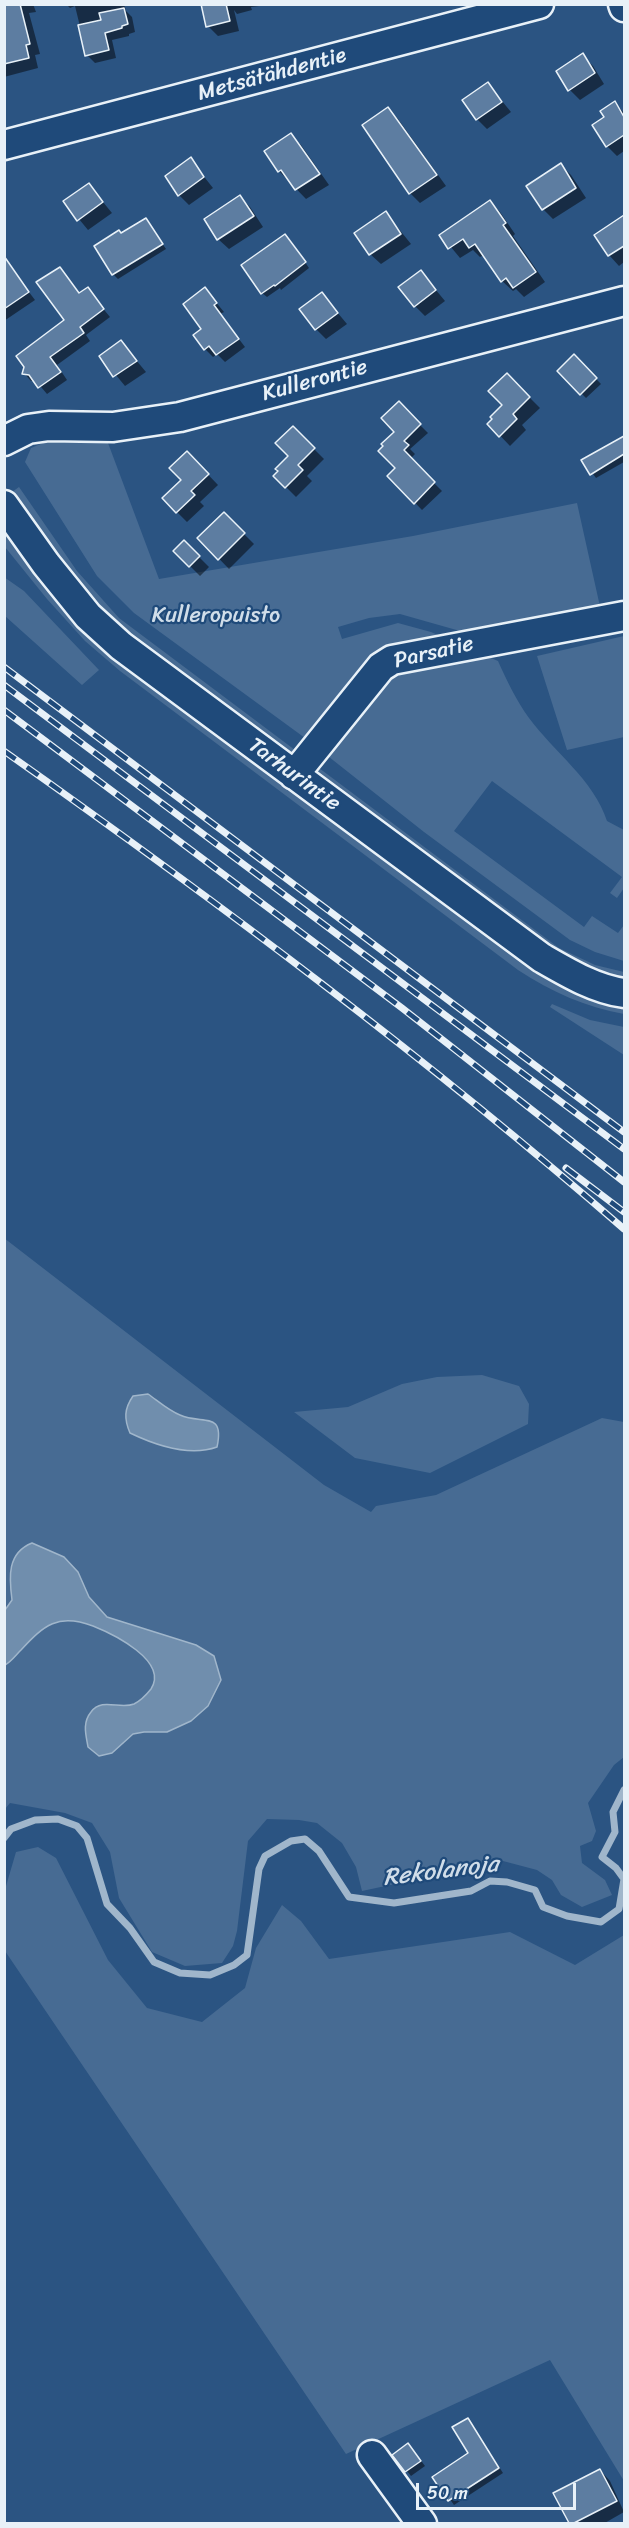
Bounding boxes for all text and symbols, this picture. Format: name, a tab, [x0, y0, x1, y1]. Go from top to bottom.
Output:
street label: Metsätähdentie	[195, 43, 349, 107]
street label: Kullerontie	[260, 354, 370, 408]
park label: Kulleropuisto	[152, 603, 280, 629]
street label: Parsatie	[392, 631, 476, 675]
street label: Tarhurintie	[243, 733, 345, 817]
water label: Rekolanoja	[382, 1851, 500, 1893]
scale bar	[419, 2471, 580, 2509]
text: 50 m	[427, 2477, 468, 2509]

